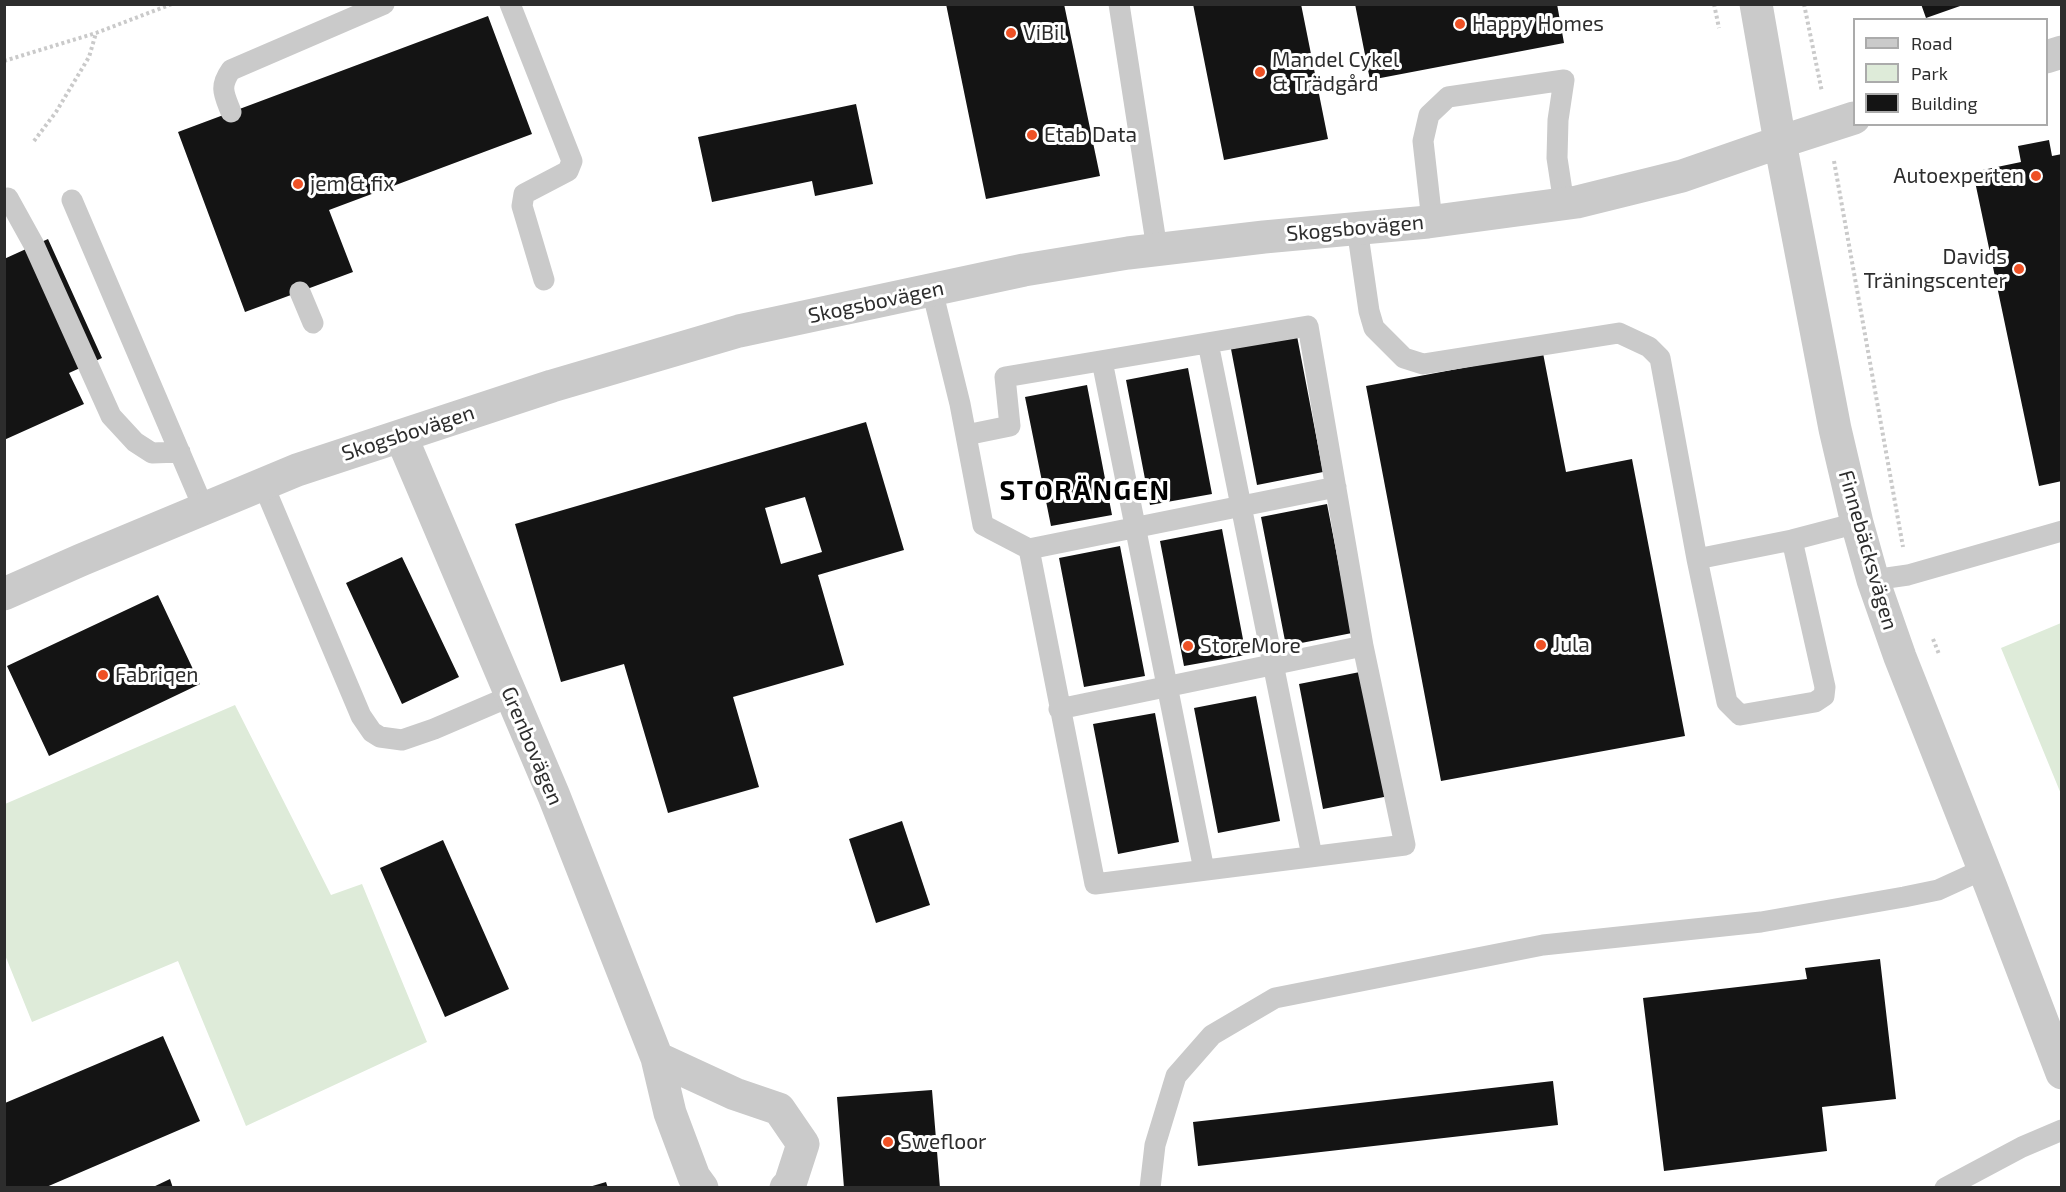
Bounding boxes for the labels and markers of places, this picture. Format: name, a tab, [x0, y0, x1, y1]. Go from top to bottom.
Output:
place label: Happy Homes	[1472, 11, 1604, 37]
marker: Happy Homes	[1453, 17, 1467, 31]
place label: ViBil	[1023, 20, 1065, 46]
marker: ViBil	[1004, 26, 1018, 40]
place label: Mandel Cykel & Trädgård	[1272, 47, 1399, 97]
marker: Mandel Cykel & Trädgård	[1253, 65, 1267, 79]
place label: Etab Data	[1044, 122, 1137, 148]
marker: Etab Data	[1025, 128, 1039, 142]
place label: Autoexperten	[1893, 163, 2024, 189]
marker: Autoexperten	[2029, 169, 2043, 183]
place label: jem & fix	[310, 171, 394, 197]
marker: jem & fix	[291, 177, 305, 191]
place label: Davids Träningscenter	[1864, 244, 2007, 294]
marker: Davids Träningscenter	[2012, 262, 2026, 276]
place label: Jula	[1553, 632, 1590, 658]
place label: StoreMore	[1200, 633, 1301, 659]
marker: Jula	[1534, 638, 1548, 652]
marker: StoreMore	[1181, 639, 1195, 653]
place label: Fabriqen	[115, 662, 198, 688]
marker: Fabriqen	[96, 668, 110, 682]
place label: Swefloor	[900, 1129, 986, 1155]
marker: Swefloor	[881, 1135, 895, 1149]

